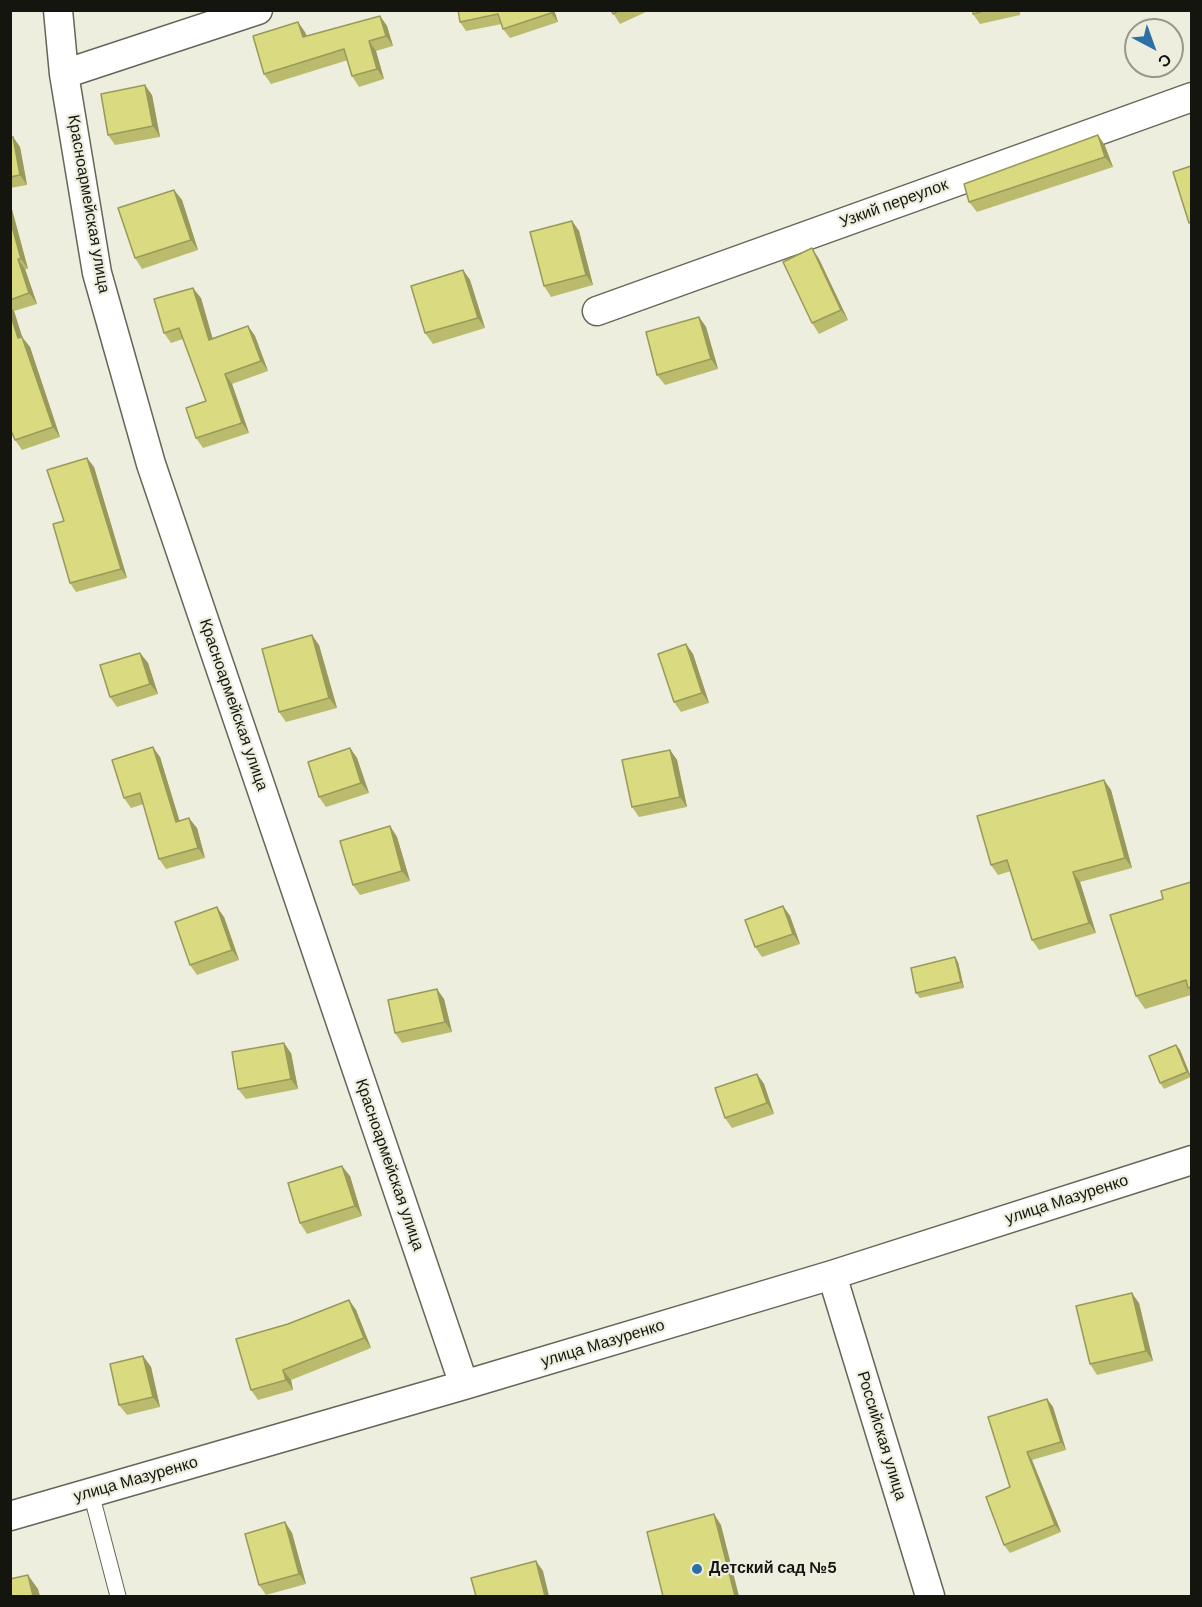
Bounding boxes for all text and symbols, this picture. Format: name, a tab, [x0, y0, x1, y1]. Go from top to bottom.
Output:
north arrow	[1124, 18, 1184, 78]
text: С	[1154, 49, 1176, 72]
street label: Красноармейская улица	[63, 113, 113, 295]
street label: Узкий переулок	[837, 175, 951, 233]
street label: Красноармейская улица	[195, 616, 271, 794]
street label: Красноармейская улица	[351, 1076, 427, 1254]
street label: улица Мазуренко	[1003, 1171, 1131, 1229]
street label: улица Мазуренко	[539, 1316, 667, 1372]
street label: Российская улица	[852, 1369, 910, 1503]
street label: улица Мазуренко	[72, 1453, 200, 1507]
place label: Детский сад №5	[709, 1559, 837, 1579]
marker: Детский сад №5	[690, 1562, 704, 1576]

